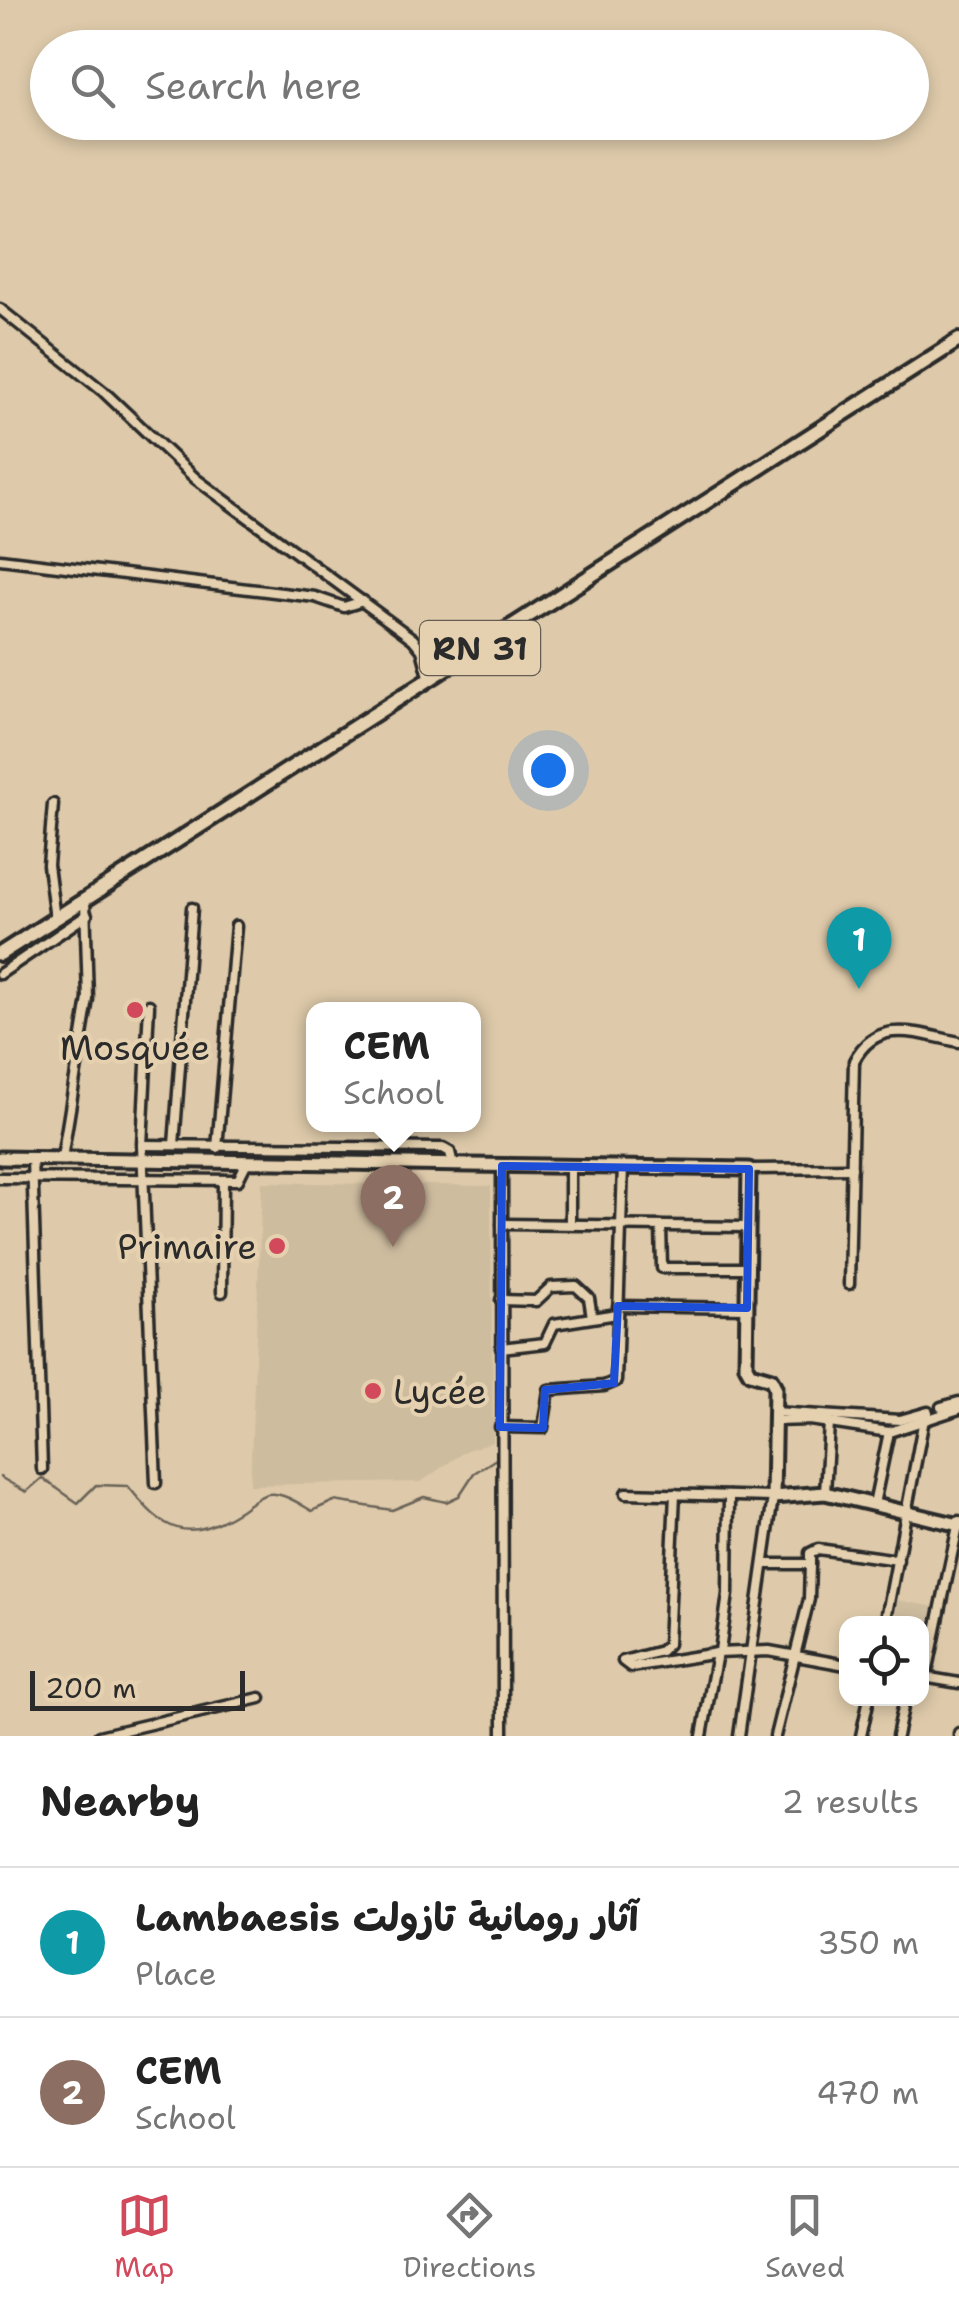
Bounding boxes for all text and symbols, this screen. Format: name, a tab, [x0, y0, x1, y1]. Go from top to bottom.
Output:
search box	[30, 30, 929, 140]
icon: search	[65, 58, 120, 113]
text: Search here	[145, 60, 362, 111]
road number: RN 31	[420, 621, 540, 675]
your location	[523, 745, 574, 796]
pin: 1	[826, 906, 892, 989]
marker: Mosquée	[124, 999, 146, 1021]
popup	[306, 1002, 481, 1132]
text: CEM	[343, 1020, 430, 1071]
place label: Mosquée	[60, 1024, 210, 1071]
text: School	[343, 1071, 444, 1114]
pin: 2	[360, 1164, 426, 1247]
place label: Primaire	[117, 1223, 257, 1270]
marker: Primaire	[266, 1235, 288, 1257]
place label: Lycée	[393, 1368, 487, 1415]
marker: Lycée	[362, 1380, 384, 1402]
map controls	[839, 1616, 929, 1706]
button: locate	[839, 1616, 929, 1706]
scale bar	[30, 1666, 245, 1710]
text: 200 m	[45, 1669, 136, 1707]
text: Nearby	[40, 1773, 200, 1829]
text: 2 results	[782, 1780, 919, 1823]
text: Lambaesis آثار رومانية تازولت	[135, 1892, 638, 1943]
text: 1	[65, 1921, 80, 1964]
text: 350 m	[817, 1921, 919, 1964]
text: Place	[135, 1952, 217, 1995]
text: CEM	[135, 2045, 222, 2096]
text: 2	[61, 2071, 84, 2114]
text: 470 m	[816, 2071, 919, 2114]
text: School	[135, 2096, 236, 2139]
tab: Map	[114, 2188, 174, 2286]
tab: Directions	[403, 2188, 536, 2286]
tab: Saved	[765, 2188, 845, 2286]

